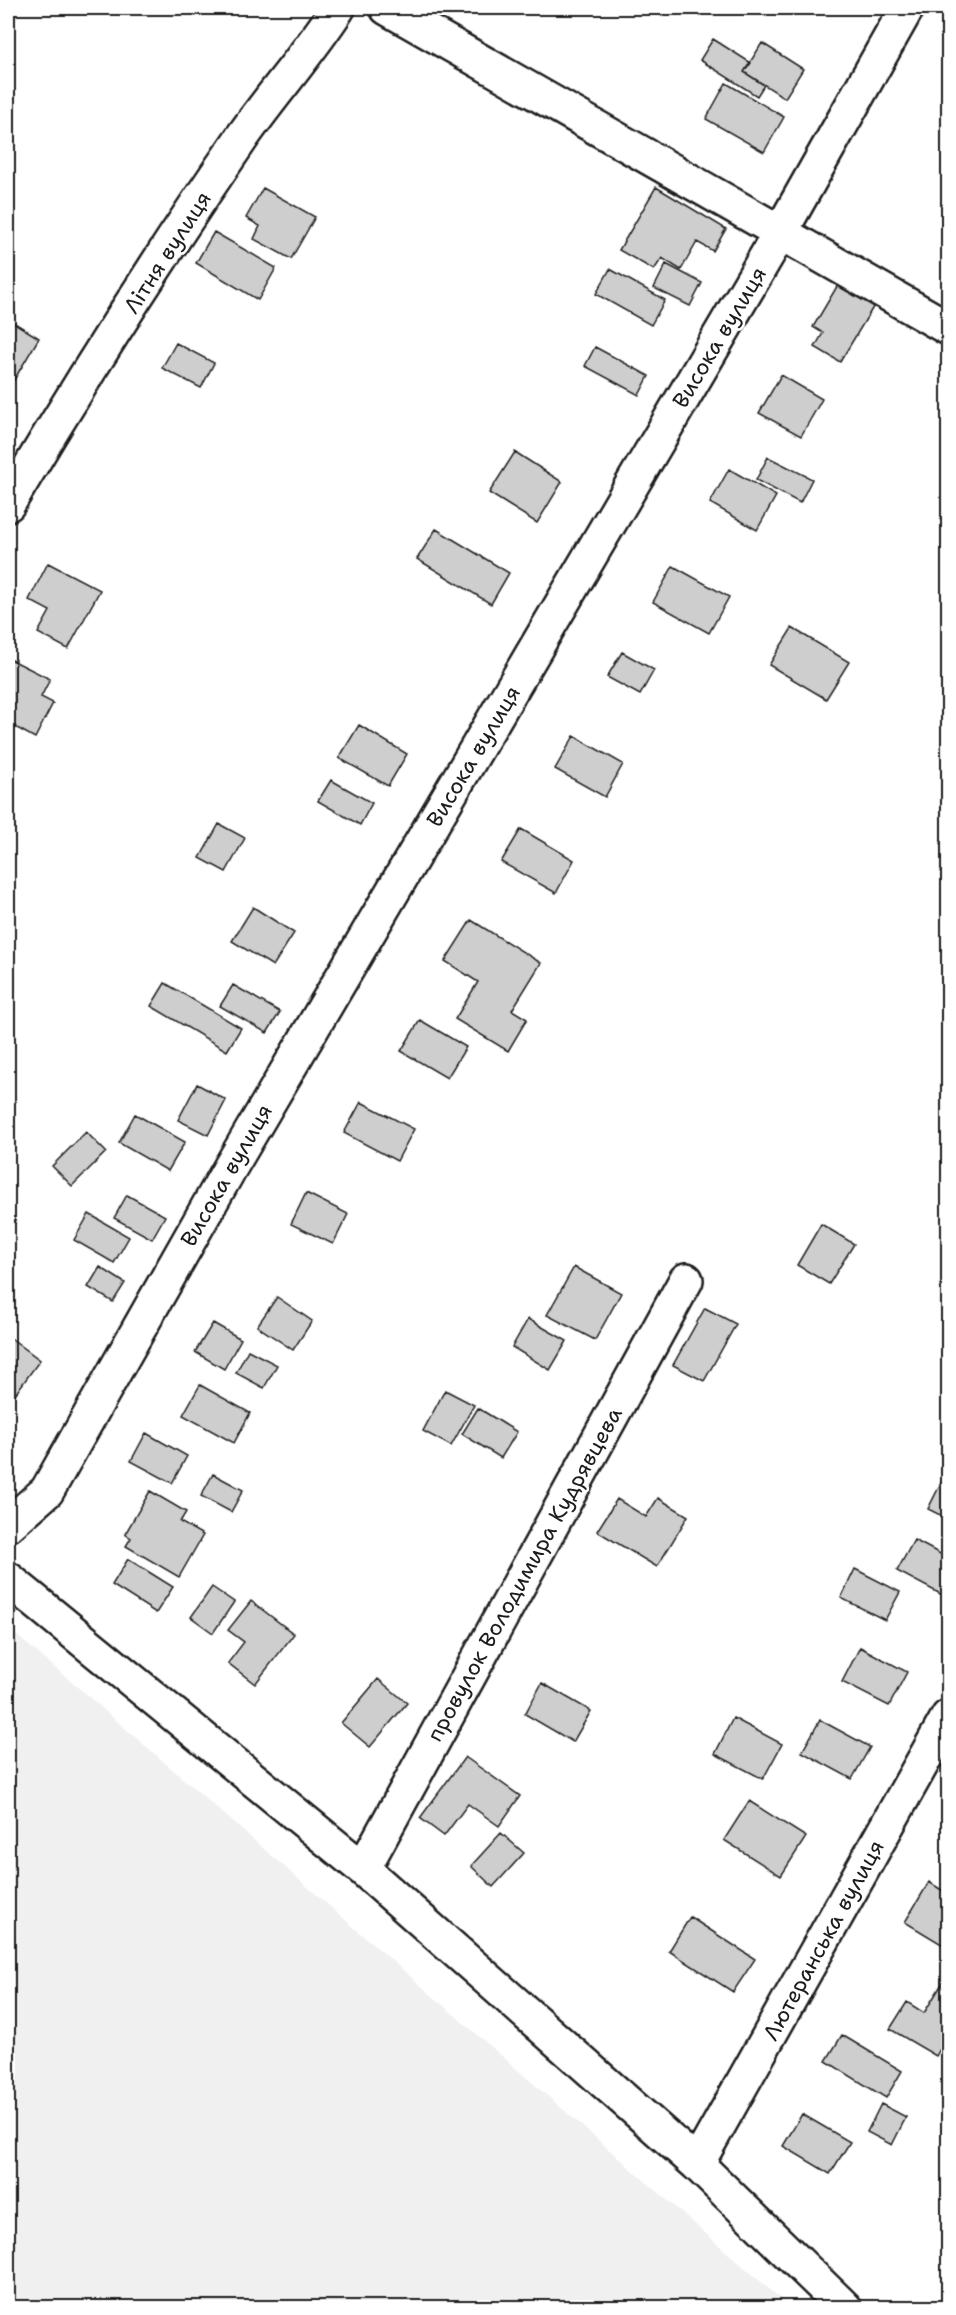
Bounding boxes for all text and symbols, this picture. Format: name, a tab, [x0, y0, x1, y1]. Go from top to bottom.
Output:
street label: Літня вулиця	[117, 186, 218, 319]
street label: Висока вулиця	[666, 261, 773, 413]
street label: Висока вулиця	[420, 680, 527, 832]
street label: Висока вулиця	[174, 1099, 279, 1252]
street label: провулок Володимира Кудрявцева	[420, 1402, 629, 1747]
street label: Лютеранська вулиця	[756, 1835, 891, 2046]

